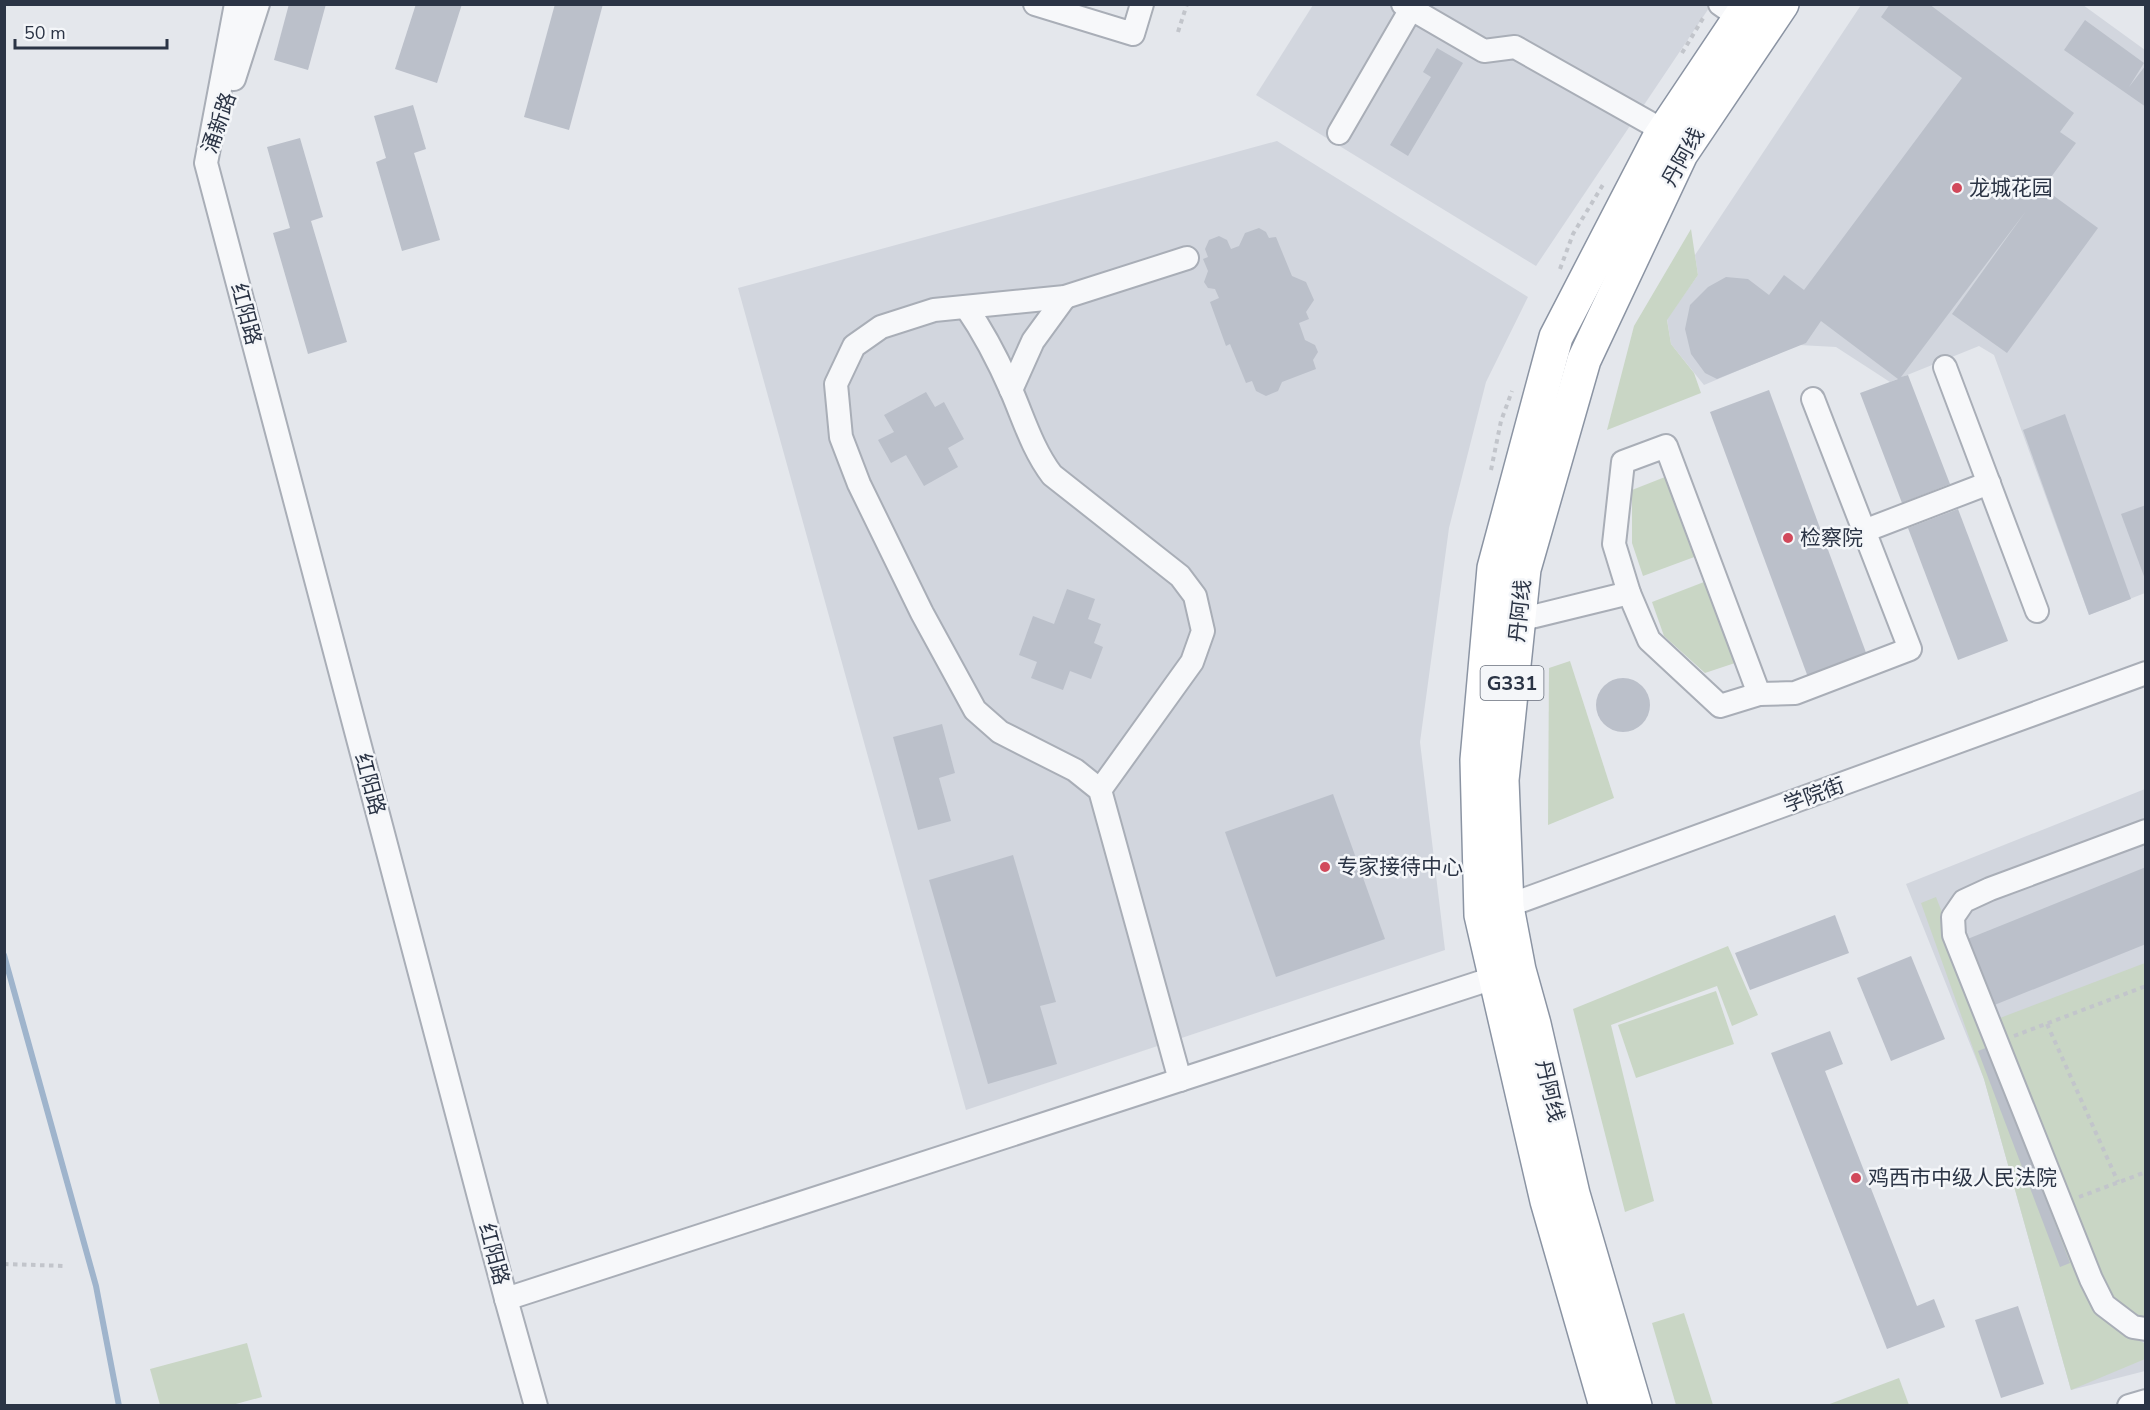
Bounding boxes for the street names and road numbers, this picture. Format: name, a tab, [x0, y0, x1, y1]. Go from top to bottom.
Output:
street label: 涌新路	[196, 89, 242, 157]
street label: 丹阿线	[1655, 123, 1711, 191]
street label: 红阳路	[224, 280, 268, 348]
street label: 丹阿线	[1503, 578, 1537, 644]
road number: G331	[1480, 666, 1544, 700]
street label: 红阳路	[348, 750, 392, 818]
street label: 学院街	[1780, 771, 1848, 819]
street label: 丹阿线	[1529, 1057, 1571, 1125]
street label: 红阳路	[472, 1220, 516, 1288]

